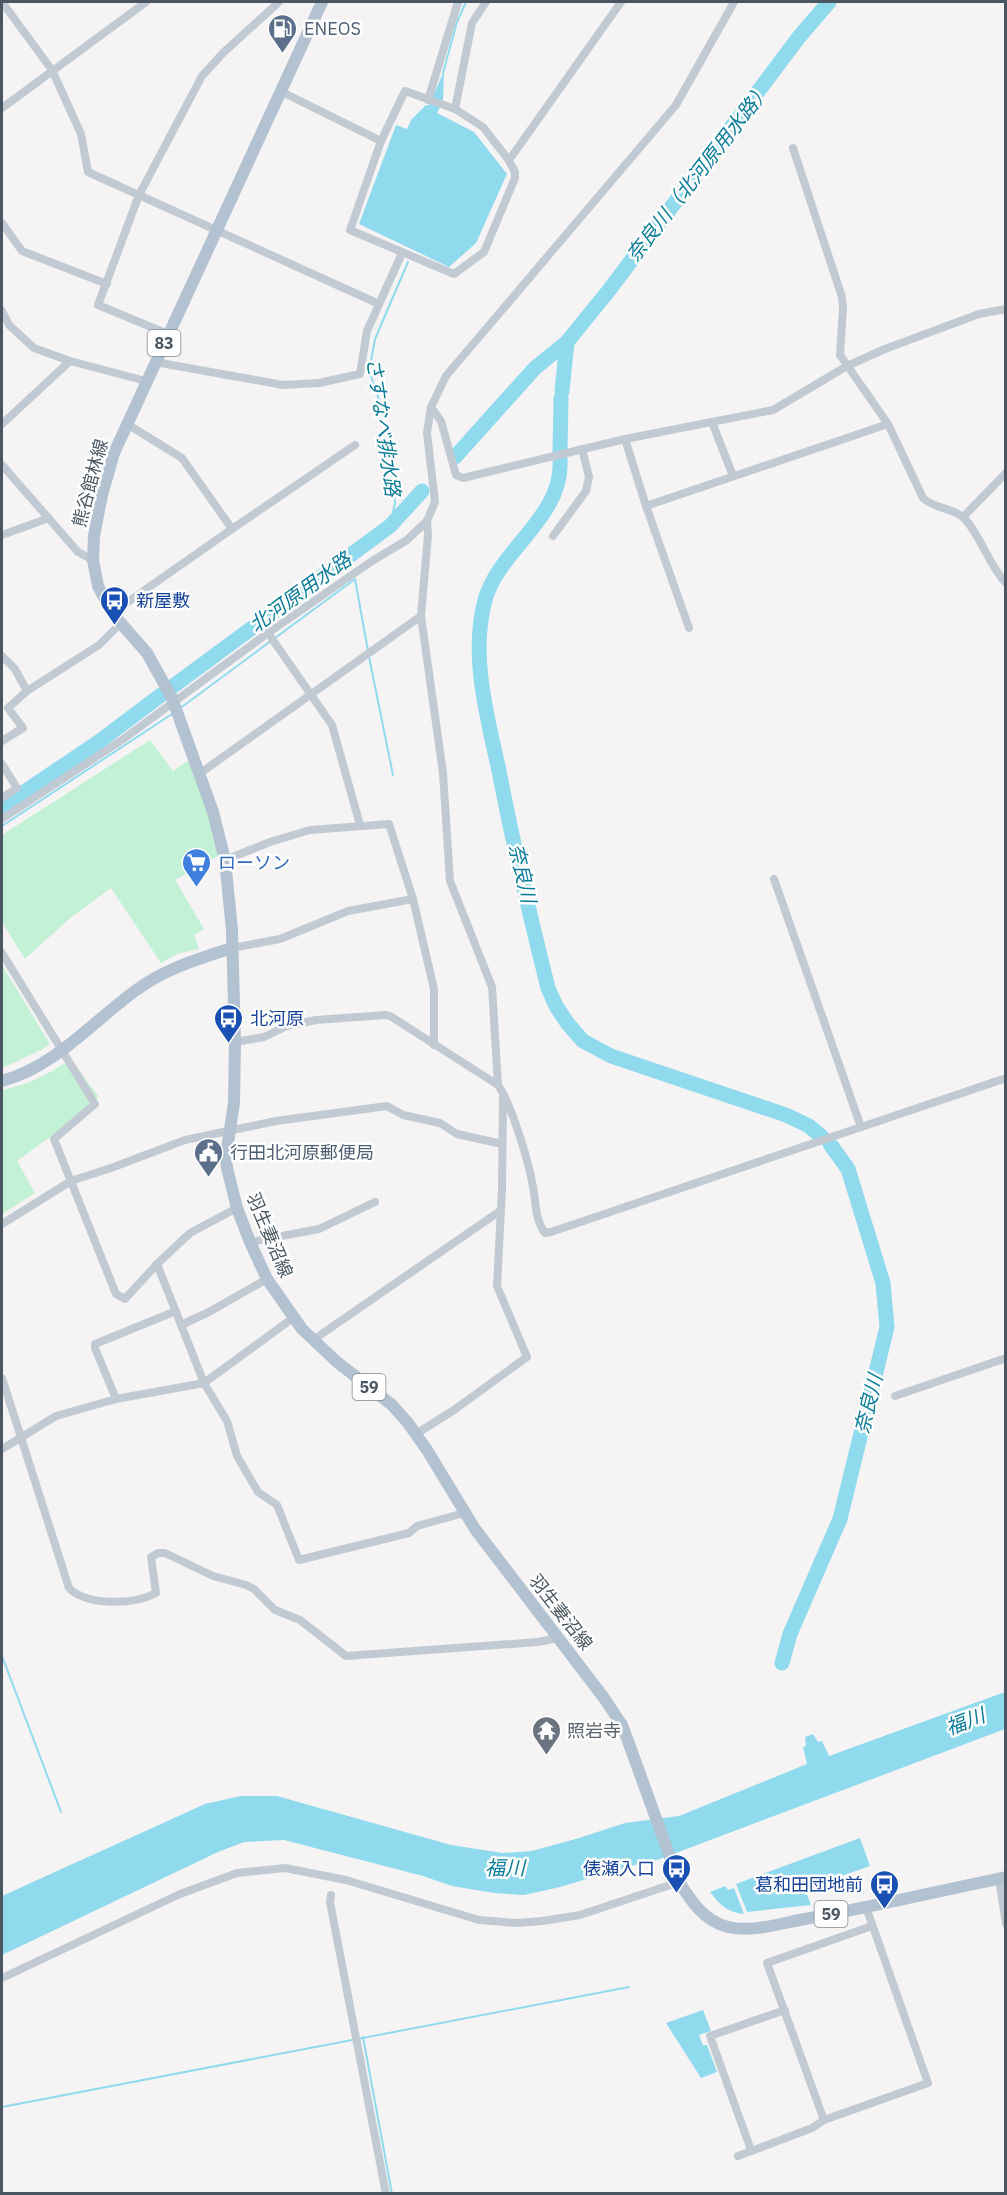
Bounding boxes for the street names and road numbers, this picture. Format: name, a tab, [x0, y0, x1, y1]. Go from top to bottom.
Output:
road number: 83	[148, 330, 180, 356]
street label: 熊谷館林線	[67, 437, 113, 529]
street label: 羽生妻沼線	[242, 1189, 298, 1281]
road number: 59	[352, 1374, 386, 1400]
street label: 羽生妻沼線	[524, 1569, 598, 1655]
road number: 59	[814, 1901, 848, 1927]

